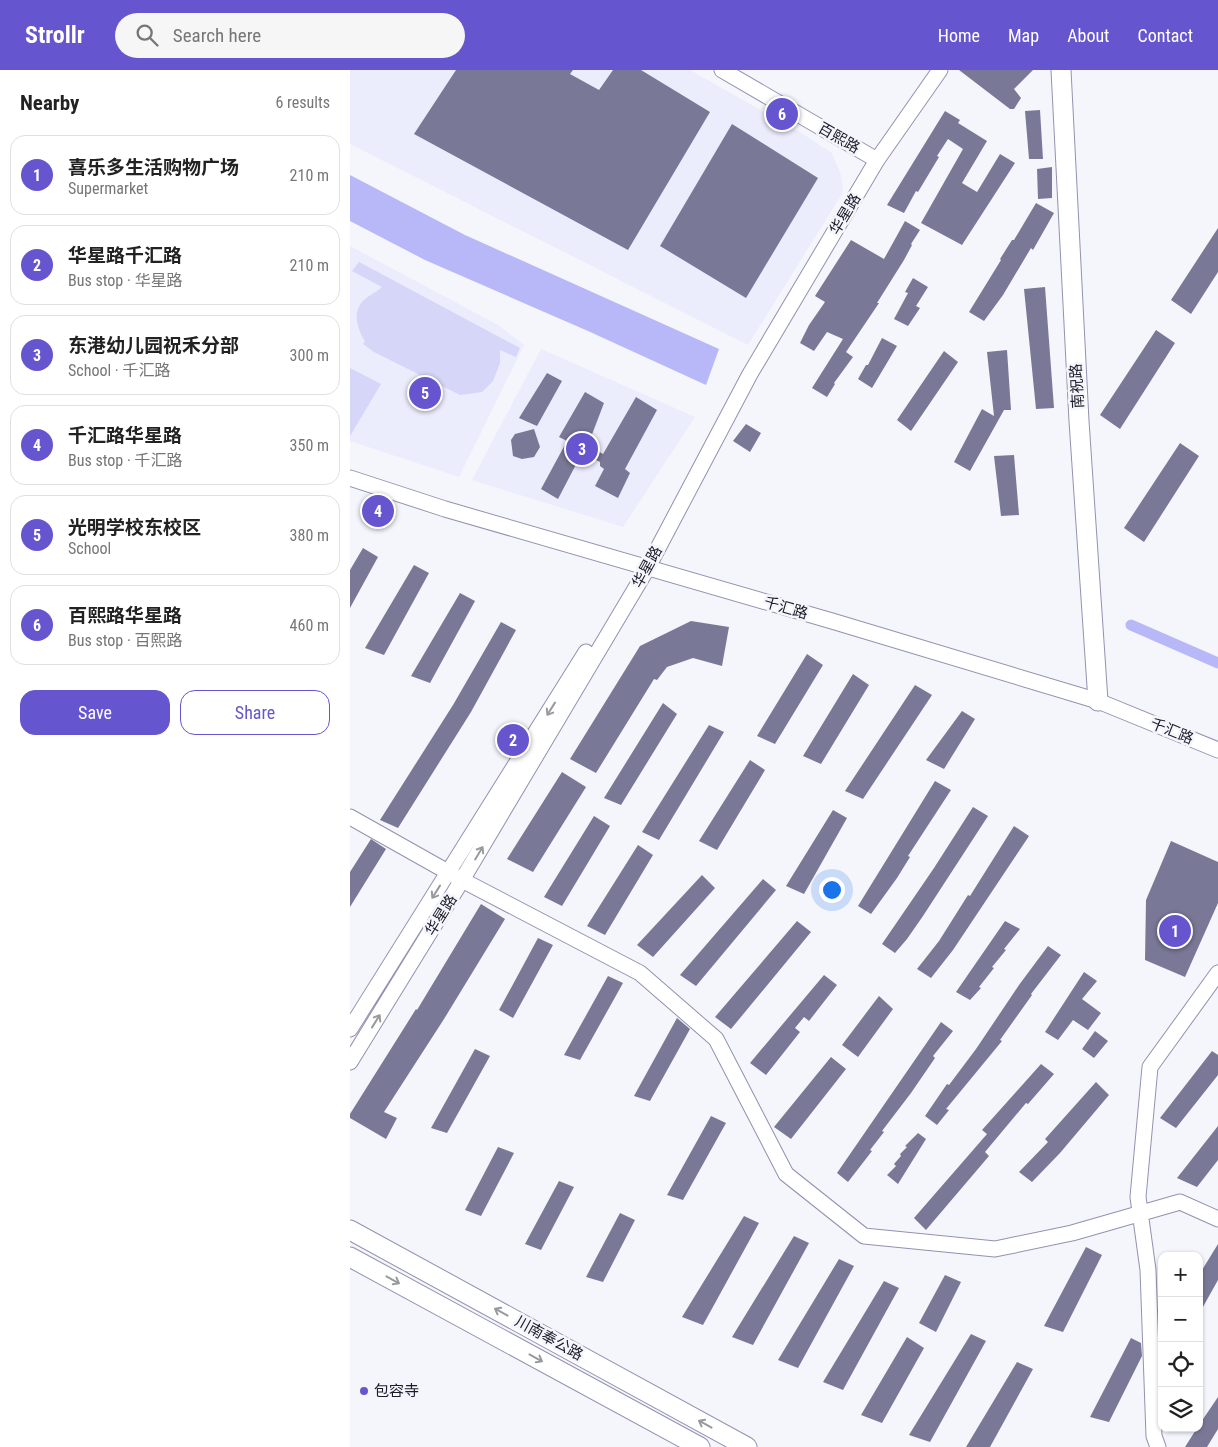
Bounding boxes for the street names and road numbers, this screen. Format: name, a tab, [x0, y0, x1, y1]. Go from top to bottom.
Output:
street label: 百熙路	[815, 119, 863, 157]
street label: 华星路	[826, 190, 864, 238]
street label: 南祝路	[1067, 363, 1087, 409]
street label: 华星路	[628, 543, 666, 591]
street label: 千汇路	[762, 593, 810, 623]
street label: 千汇路	[1148, 714, 1196, 748]
street label: 华星路	[421, 891, 461, 939]
street label: 川南奉公路	[512, 1312, 586, 1364]

